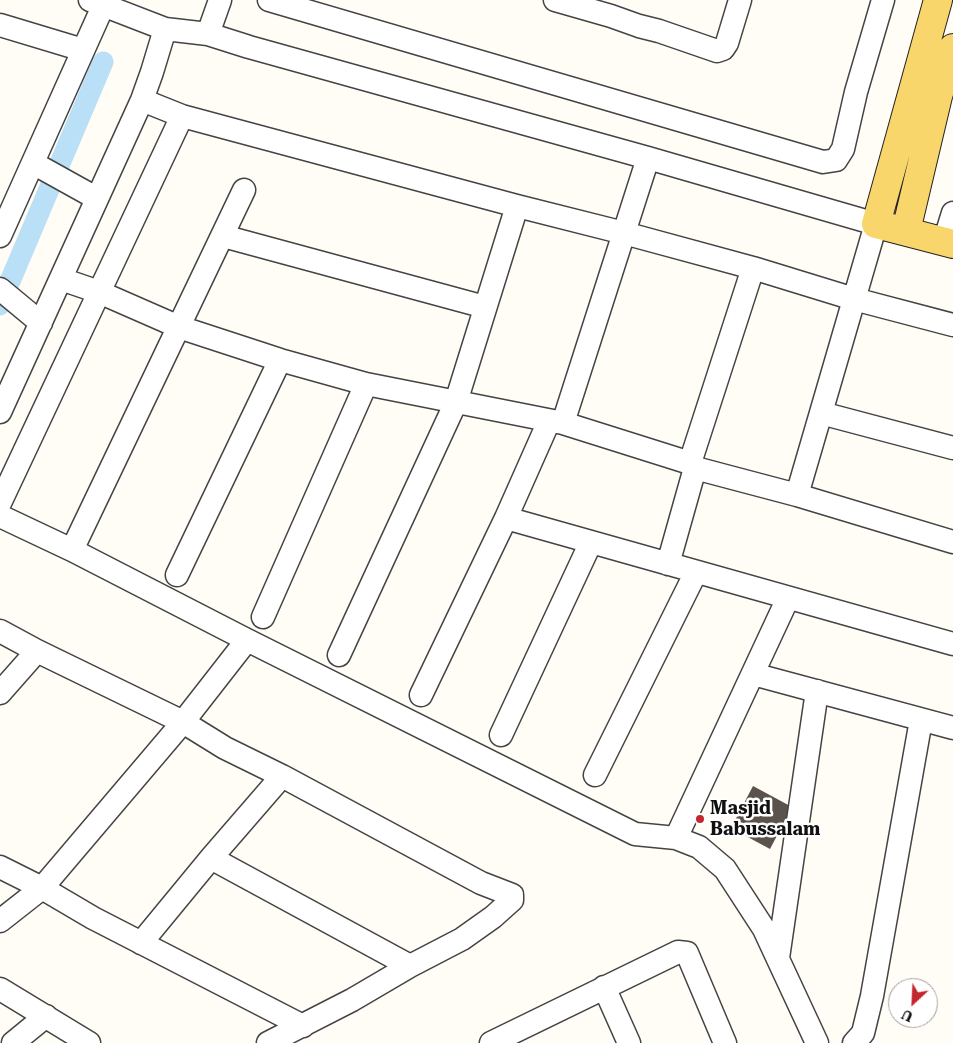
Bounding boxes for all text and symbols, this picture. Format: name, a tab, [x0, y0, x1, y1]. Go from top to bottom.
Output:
place label: Masjid Babussalam	[710, 798, 820, 841]
marker: Masjid Babussalam	[694, 813, 706, 825]
north arrow	[888, 978, 938, 1028]
text: U	[899, 1006, 915, 1025]

